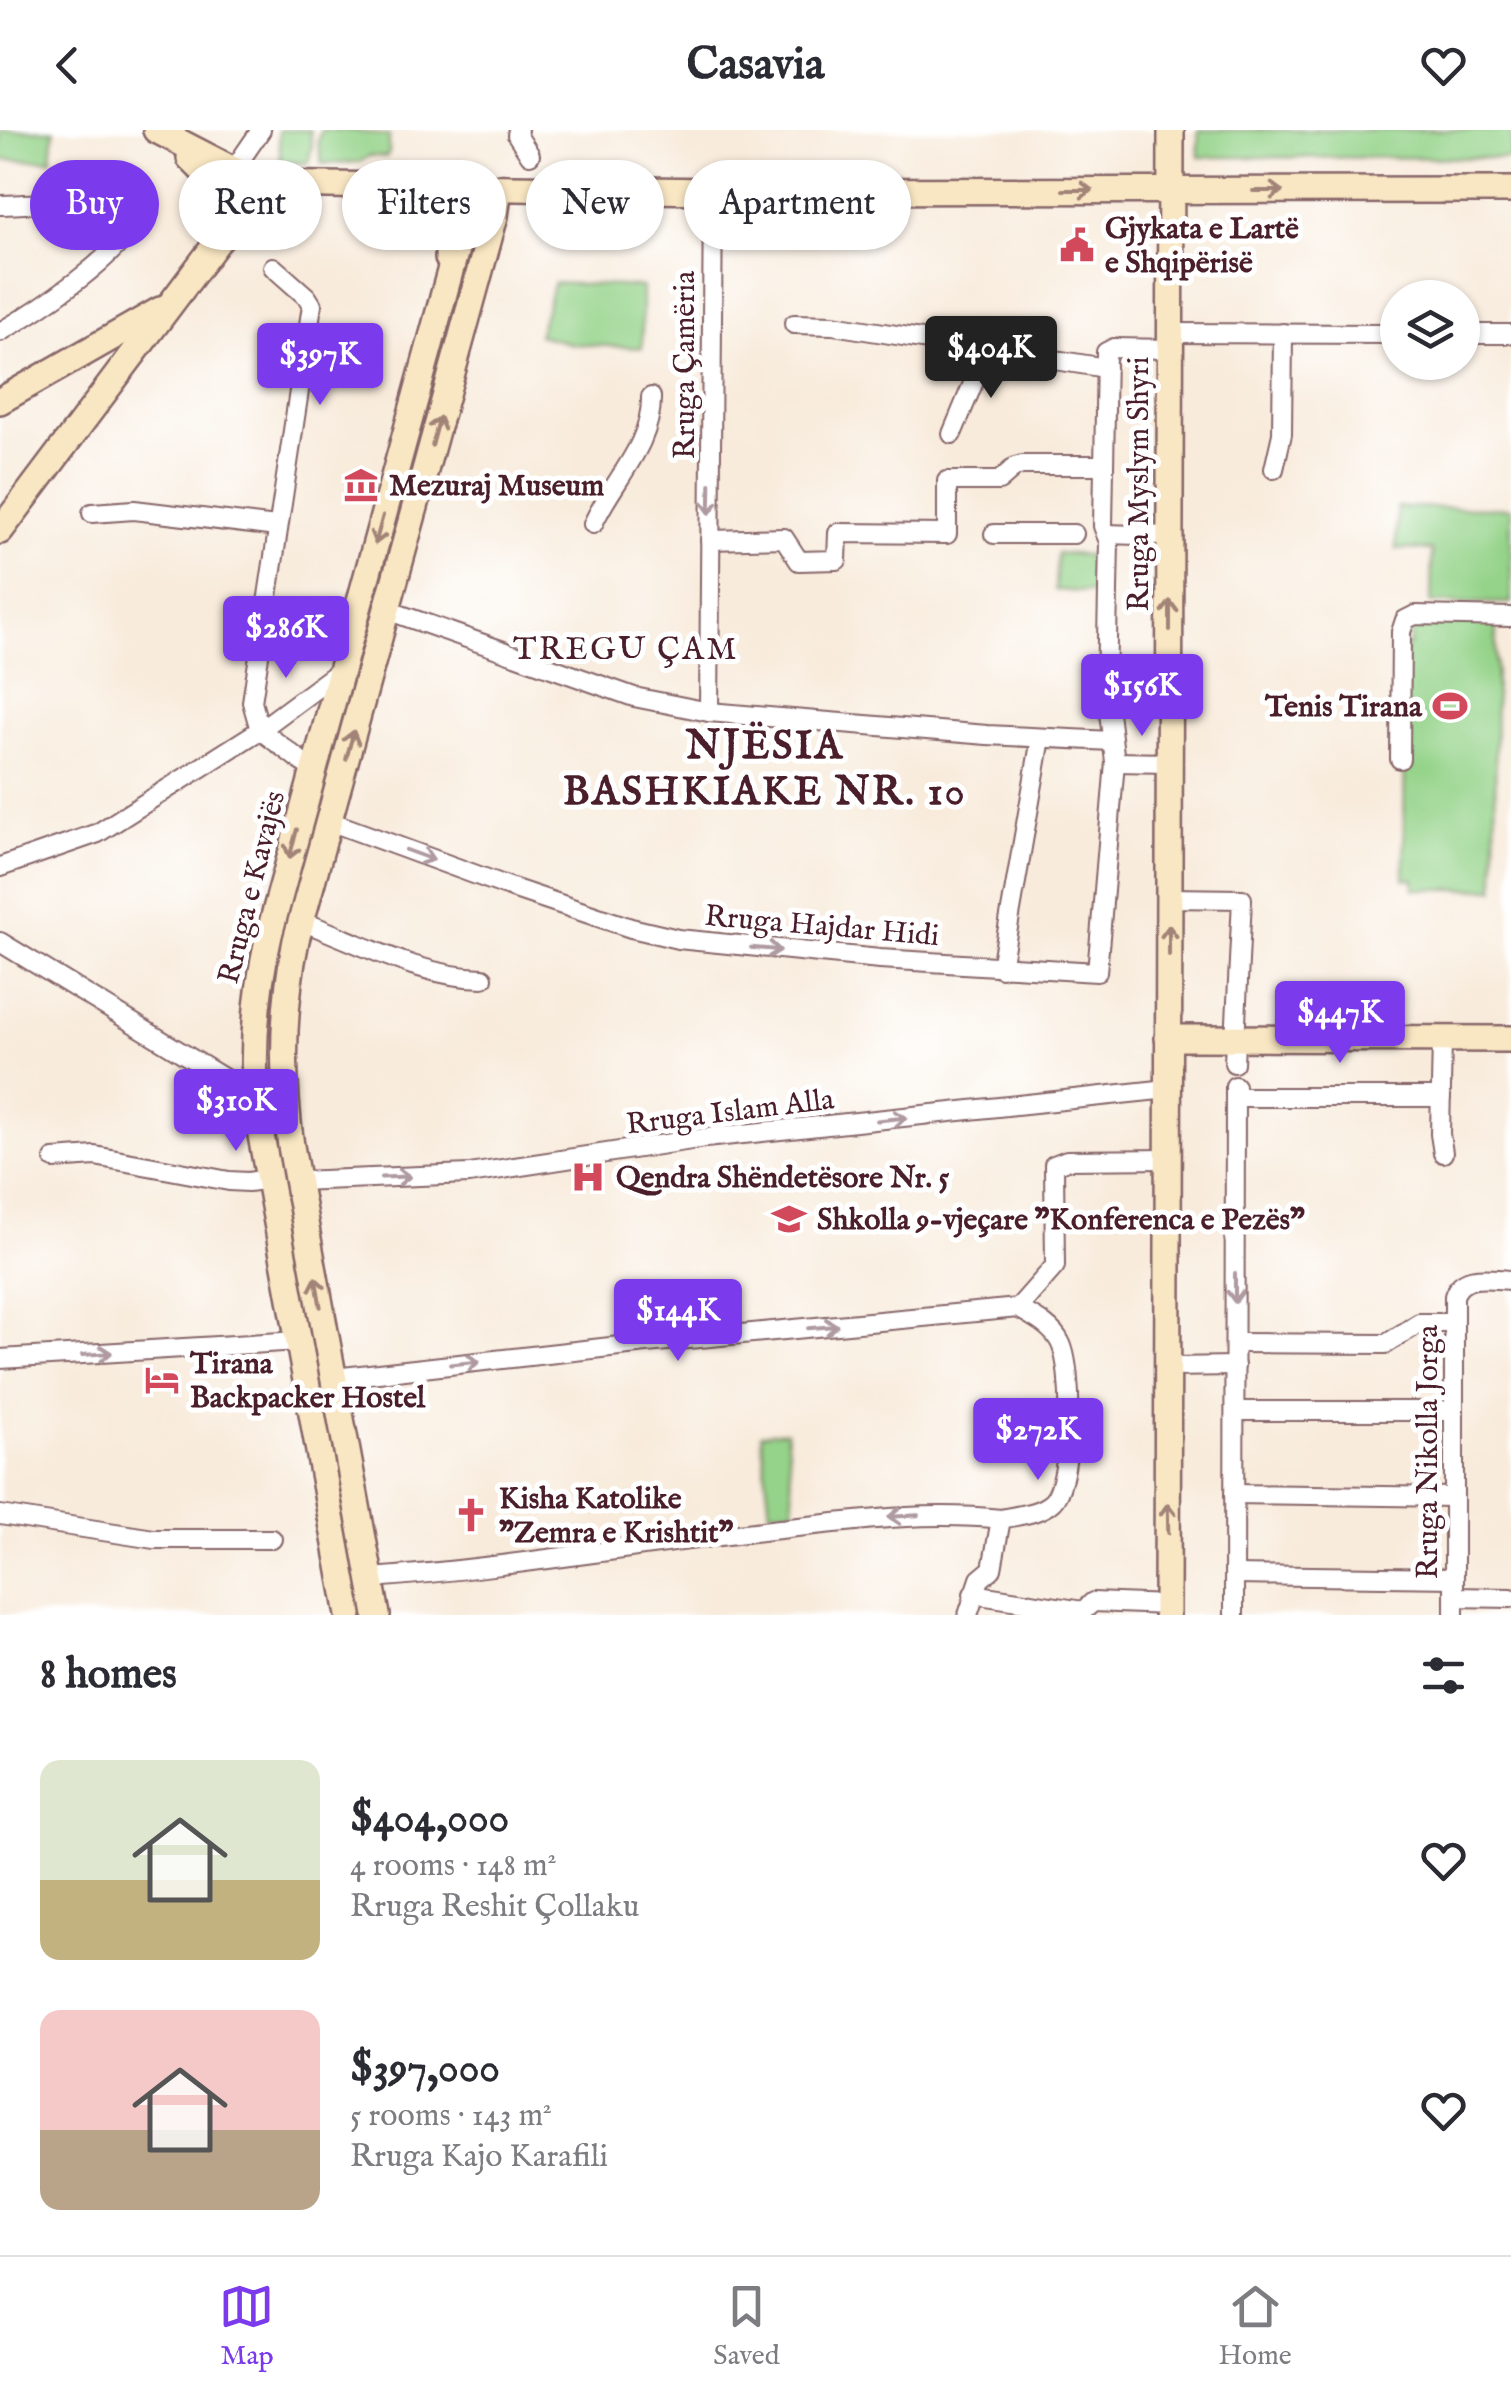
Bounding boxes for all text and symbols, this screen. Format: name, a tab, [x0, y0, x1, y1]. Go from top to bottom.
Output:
text: Casavia	[687, 37, 824, 94]
icon: back	[40, 38, 95, 93]
icon: heart	[1416, 38, 1471, 93]
chip: Buy	[30, 160, 159, 250]
chip: Rent	[179, 160, 322, 250]
chip: Filters	[342, 160, 506, 250]
chip: New	[526, 160, 664, 250]
chip: Apartment	[684, 160, 911, 250]
one-way arrow	[1062, 180, 1094, 200]
one-way arrow	[1252, 182, 1284, 200]
place label: Gjykata e Lartë e Shqipërisë	[1105, 211, 1299, 283]
public building icon: Gjykata e Lartë e Shqipërisë	[1058, 226, 1096, 264]
street label: Rruga Çamëria	[667, 271, 705, 459]
map controls	[1380, 280, 1480, 380]
button: layers	[1380, 280, 1480, 380]
pin: $404K	[921, 316, 1061, 401]
pin: $397K	[250, 323, 390, 408]
text: $404K	[947, 328, 1035, 369]
text: $397K	[279, 335, 361, 376]
street label: Rruga Myslym Shyri	[1121, 356, 1159, 612]
one-way arrow	[427, 416, 446, 448]
museum icon: Mezuraj Museum	[342, 466, 380, 504]
place label: Mezuraj Museum	[389, 468, 604, 506]
one-way arrow	[701, 482, 720, 514]
one-way arrow	[368, 514, 387, 545]
pin: $286K	[216, 596, 356, 681]
one-way arrow	[1160, 600, 1179, 632]
text: $286K	[245, 608, 327, 649]
district label: TREGU ÇAM	[513, 630, 739, 671]
pin: $156K	[1072, 654, 1212, 739]
text: $156K	[1103, 666, 1181, 707]
sports icon: Tenis Tirana	[1431, 687, 1469, 725]
place label: Tenis Tirana	[1264, 689, 1423, 727]
district label: NJËSIA BASHKIAKE NR. 10	[563, 721, 967, 819]
one-way arrow	[341, 730, 360, 761]
street label: Rruga e Kavajës	[211, 787, 295, 988]
one-way arrow	[283, 828, 302, 859]
one-way arrow	[404, 847, 435, 865]
street label: Rruga Hajdar Hidi	[703, 898, 941, 956]
one-way arrow	[1160, 925, 1178, 958]
one-way arrow	[750, 939, 782, 958]
pin: $447K	[1270, 981, 1410, 1066]
text: $447K	[1297, 993, 1383, 1034]
pin: $310K	[166, 1069, 306, 1154]
text: $310K	[196, 1081, 276, 1122]
street label: Rruga Islam Alla	[624, 1081, 836, 1145]
one-way arrow	[875, 1110, 908, 1129]
hospital icon: Qendra Shëndetësore Nr. 5	[569, 1158, 607, 1196]
place label: Qendra Shëndetësore Nr. 5	[616, 1160, 949, 1198]
one-way arrow	[379, 1167, 411, 1186]
school or university icon: Shkolla 9-vjeçare "Konferenca e Pezës"	[770, 1200, 808, 1238]
place label: Shkolla 9-vjeçare "Konferenca e Pezës"	[817, 1202, 1305, 1240]
one-way arrow	[1226, 1272, 1244, 1304]
one-way arrow	[308, 1276, 327, 1309]
pin: $144K	[608, 1279, 748, 1364]
text: $144K	[636, 1291, 720, 1332]
one-way arrow	[807, 1317, 839, 1336]
street label: Rruga Nikolla Jorga	[1410, 1325, 1448, 1579]
one-way arrow	[81, 1344, 113, 1363]
place label: Tirana Backpacker Hostel	[189, 1346, 426, 1418]
one-way arrow	[449, 1353, 481, 1372]
hotel icon: Tirana Backpacker Hostel	[143, 1361, 181, 1399]
pin: $272K	[968, 1398, 1108, 1483]
text: $272K	[995, 1410, 1081, 1451]
place label: Kisha Katolike "Zemra e Krishtit"	[499, 1481, 734, 1553]
church icon: Kisha Katolike "Zemra e Krishtit"	[452, 1496, 490, 1534]
one-way arrow	[1158, 1502, 1178, 1534]
one-way arrow	[888, 1507, 920, 1526]
icon: filters	[1416, 1648, 1471, 1703]
text: 8 homes	[40, 1649, 177, 1702]
text: $404,000	[350, 1793, 509, 1846]
icon: home	[120, 1800, 240, 1920]
icon: heart	[1416, 1833, 1471, 1888]
text: 4 rooms · 148 m²	[350, 1846, 557, 1887]
text: Rruga Reshit Çollaku	[350, 1887, 639, 1928]
text: $397,000	[350, 2043, 500, 2096]
icon: home	[120, 2050, 240, 2170]
icon: heart	[1416, 2083, 1471, 2138]
text: 5 rooms · 143 m²	[350, 2096, 552, 2137]
text: Rruga Kajo Karafili	[350, 2137, 608, 2178]
tab: Map	[219, 2279, 274, 2374]
tab: Saved	[713, 2279, 780, 2374]
tab: Home	[1218, 2279, 1292, 2374]

